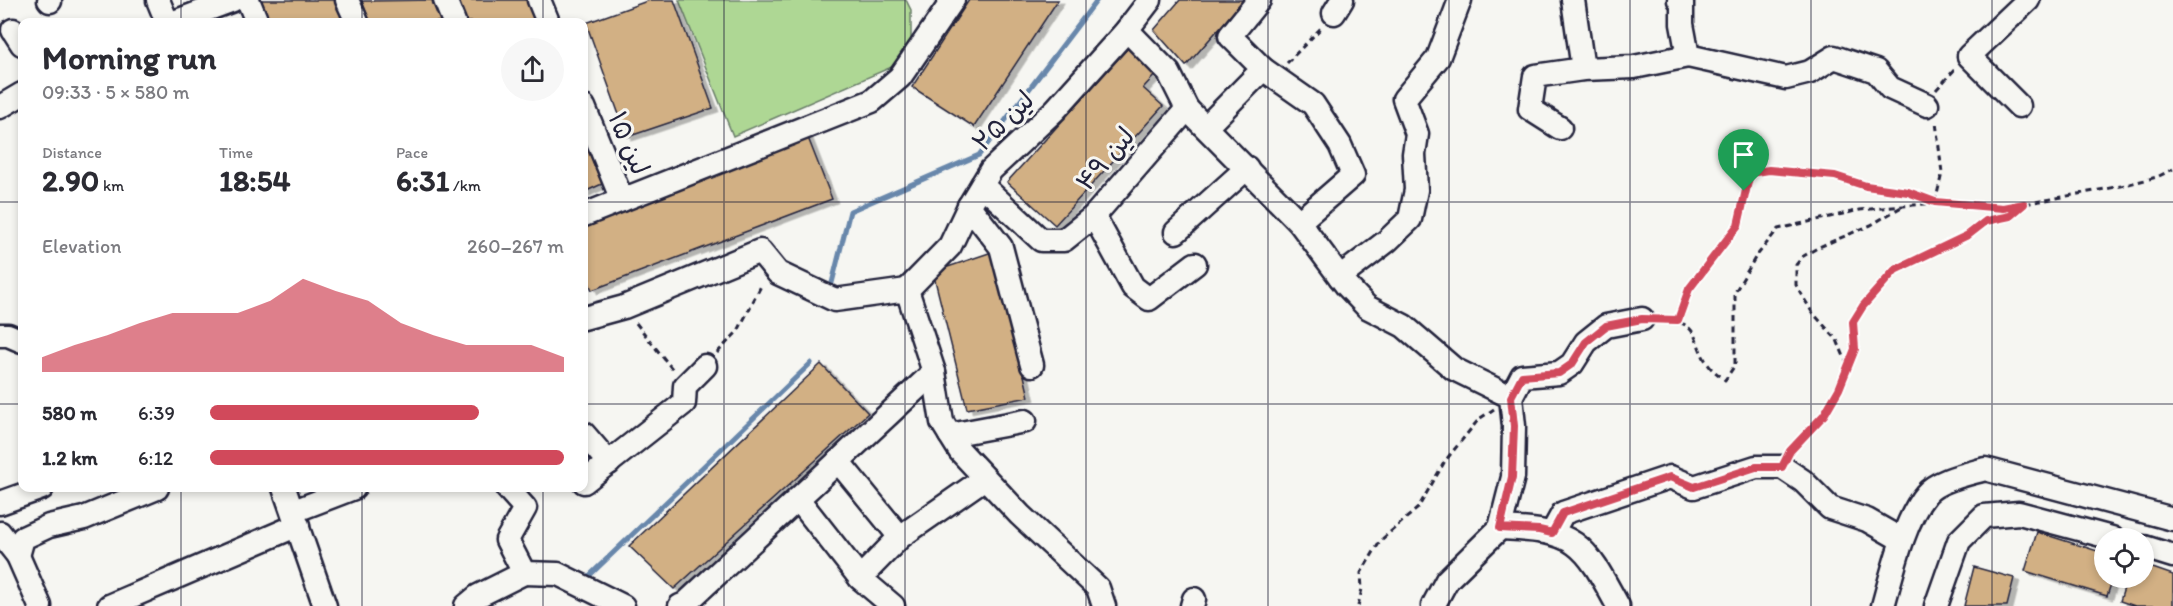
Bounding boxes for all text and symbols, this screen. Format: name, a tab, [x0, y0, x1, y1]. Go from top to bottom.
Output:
text: Morning run	[42, 38, 217, 77]
button: share	[501, 38, 564, 101]
text: 09:33 · 5 × 580 m	[42, 80, 190, 104]
street label: لین ۲۵	[965, 84, 1041, 158]
street label: لین ۱۵	[601, 107, 657, 179]
street label: لین ۴۹	[1069, 121, 1141, 197]
pin	[1718, 129, 1769, 191]
icon: arrive	[1727, 138, 1760, 171]
text: Distance	[42, 143, 102, 162]
text: Time	[219, 143, 253, 162]
text: Pace	[396, 143, 428, 162]
text: 2.90	[42, 162, 99, 199]
text: 18:54	[219, 162, 291, 199]
text: 6:31	[396, 162, 450, 199]
text: km	[99, 176, 124, 195]
text: /km	[450, 176, 481, 195]
text: Elevation	[42, 234, 121, 258]
text: 260–267 m	[467, 234, 564, 258]
text: 580 m	[42, 401, 97, 425]
text: 6:39	[138, 401, 175, 425]
text: 1.2 km	[42, 446, 98, 470]
text: 6:12	[138, 446, 173, 470]
map controls	[2094, 528, 2154, 588]
button: locate	[2094, 528, 2154, 588]

